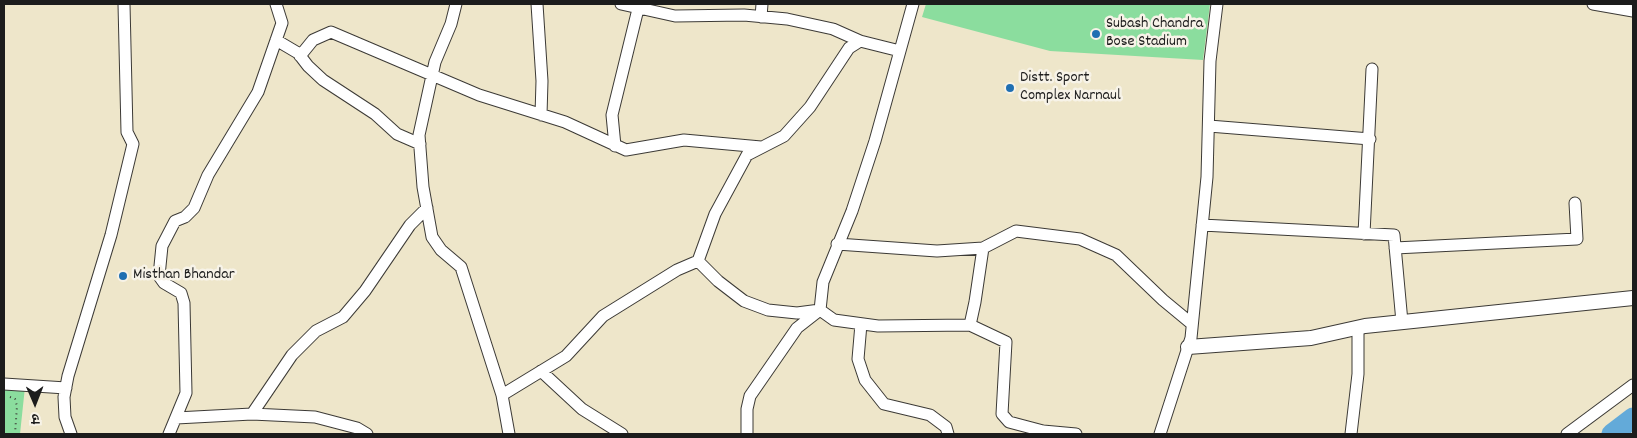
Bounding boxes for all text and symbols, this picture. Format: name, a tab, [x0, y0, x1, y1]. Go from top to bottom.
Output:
place label: Subash Chandra Bose Stadium	[1106, 15, 1203, 53]
marker: Subash Chandra Bose Stadium	[1090, 28, 1102, 40]
place label: Distt. Sport Complex Narnaul	[1020, 69, 1121, 107]
marker: Distt. Sport Complex Narnaul	[1004, 82, 1016, 94]
place label: Misthan Bhandar	[133, 266, 235, 286]
marker: Misthan Bhandar	[117, 270, 129, 282]
north arrow	[10, 378, 60, 428]
text: उ	[31, 408, 39, 428]

